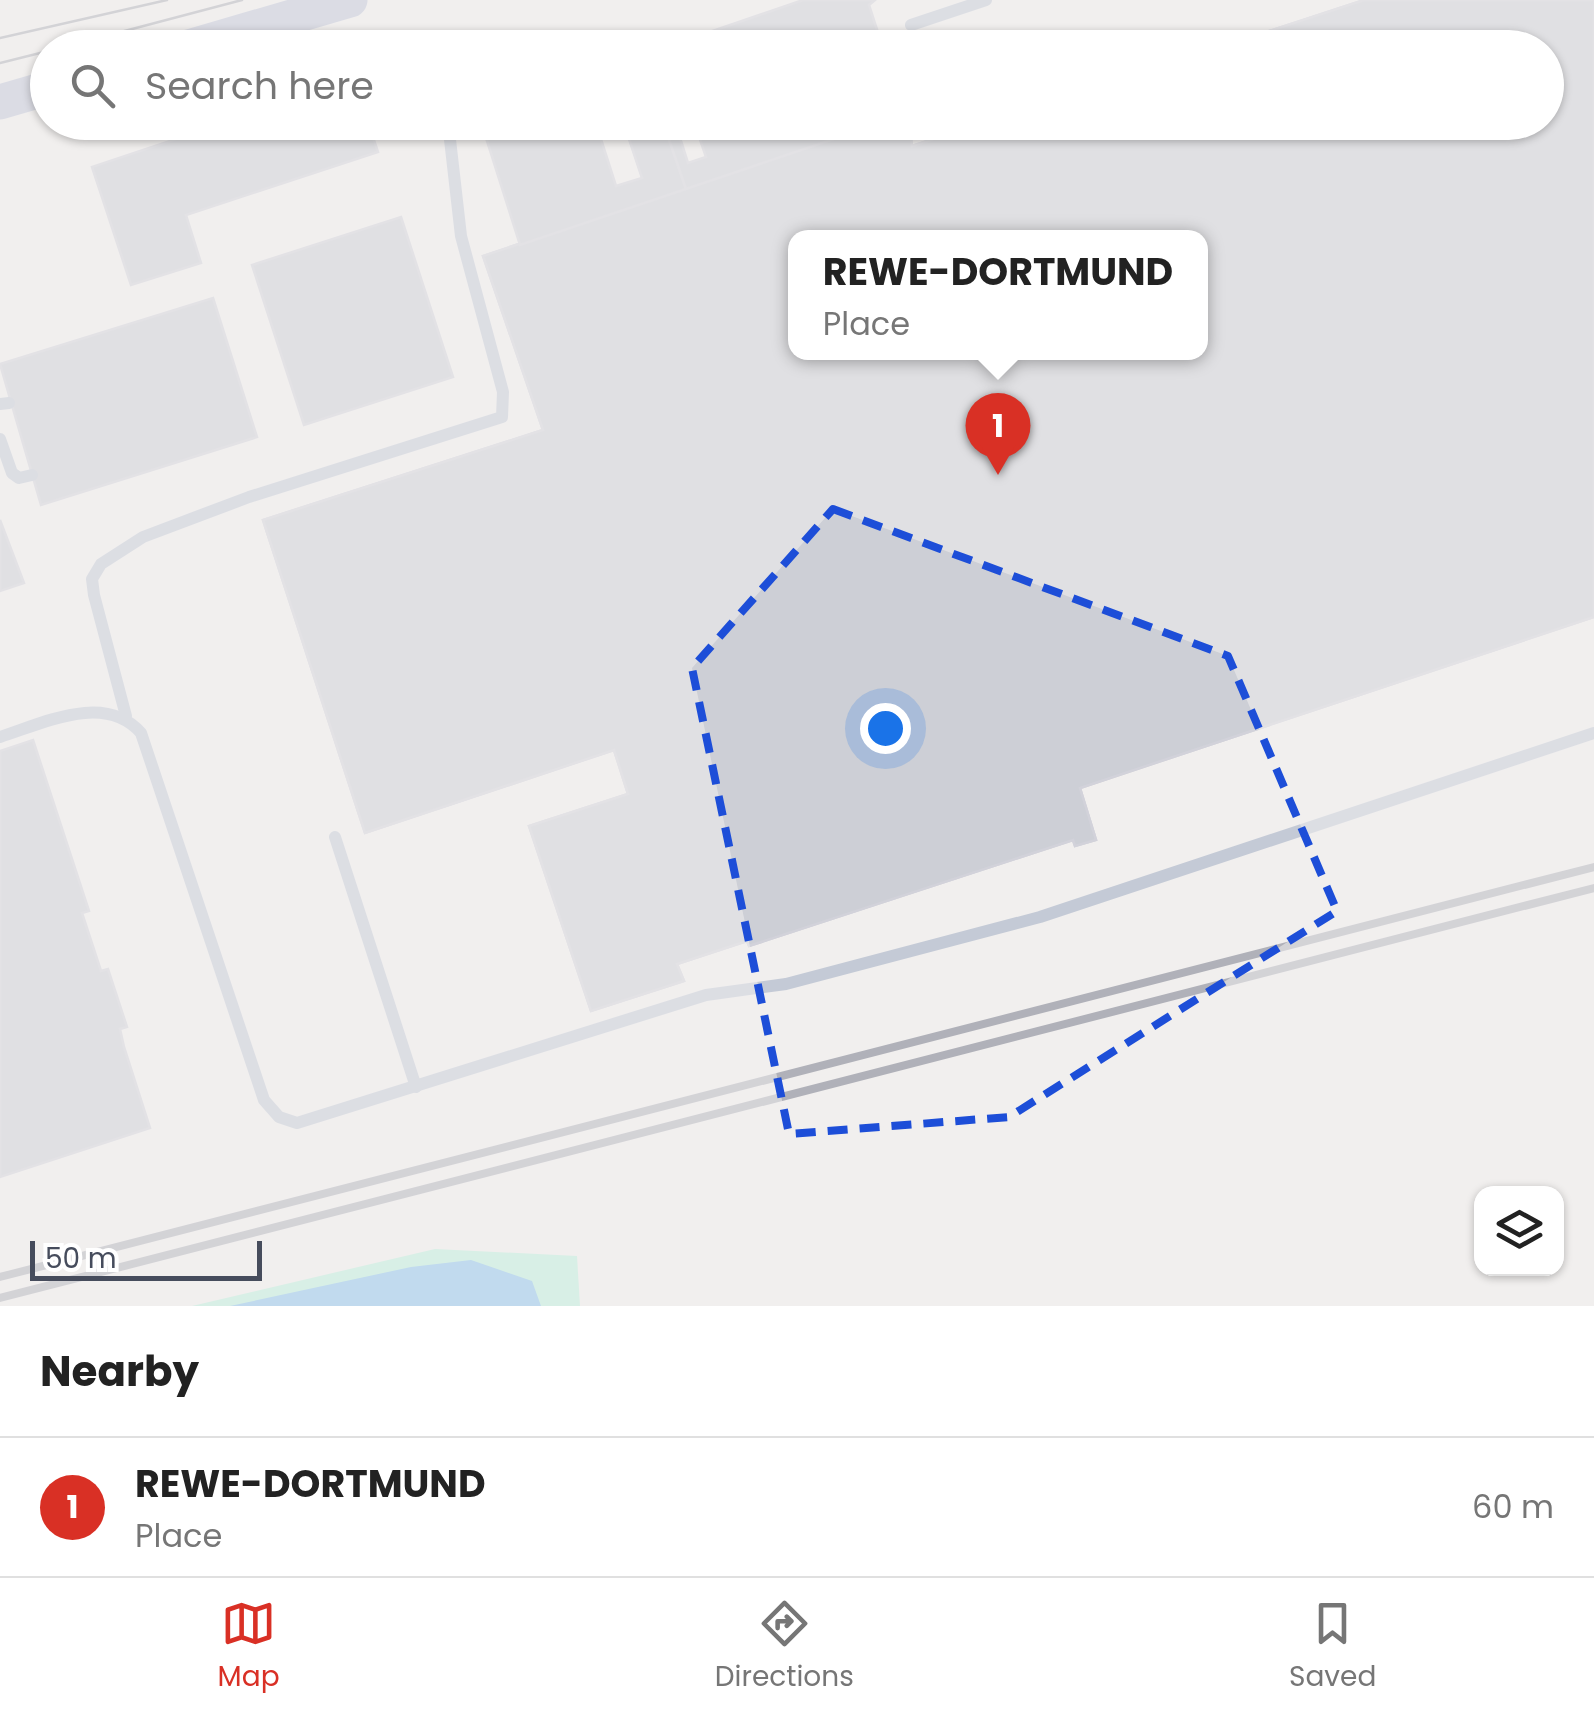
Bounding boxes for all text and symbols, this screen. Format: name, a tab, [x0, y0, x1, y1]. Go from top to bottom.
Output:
search box	[30, 30, 1564, 140]
icon: search	[65, 58, 120, 113]
text: Search here	[145, 59, 374, 112]
popup	[788, 230, 1208, 360]
text: REWE-DORTMUND	[823, 245, 1173, 298]
text: Place	[823, 301, 910, 346]
pin: 1	[966, 392, 1030, 475]
your location	[860, 703, 911, 754]
map controls	[1474, 1186, 1564, 1276]
button: layers	[1474, 1186, 1564, 1276]
scale bar	[30, 1236, 262, 1280]
text: 50 m	[45, 1239, 116, 1278]
text: Nearby	[40, 1342, 199, 1401]
text: REWE-DORTMUND	[135, 1457, 486, 1510]
text: 1	[66, 1484, 79, 1529]
text: 60 m	[1472, 1484, 1554, 1529]
text: Place	[135, 1513, 222, 1558]
tab: Map	[218, 1596, 280, 1698]
tab: Directions	[715, 1596, 854, 1698]
tab: Saved	[1289, 1596, 1376, 1698]

